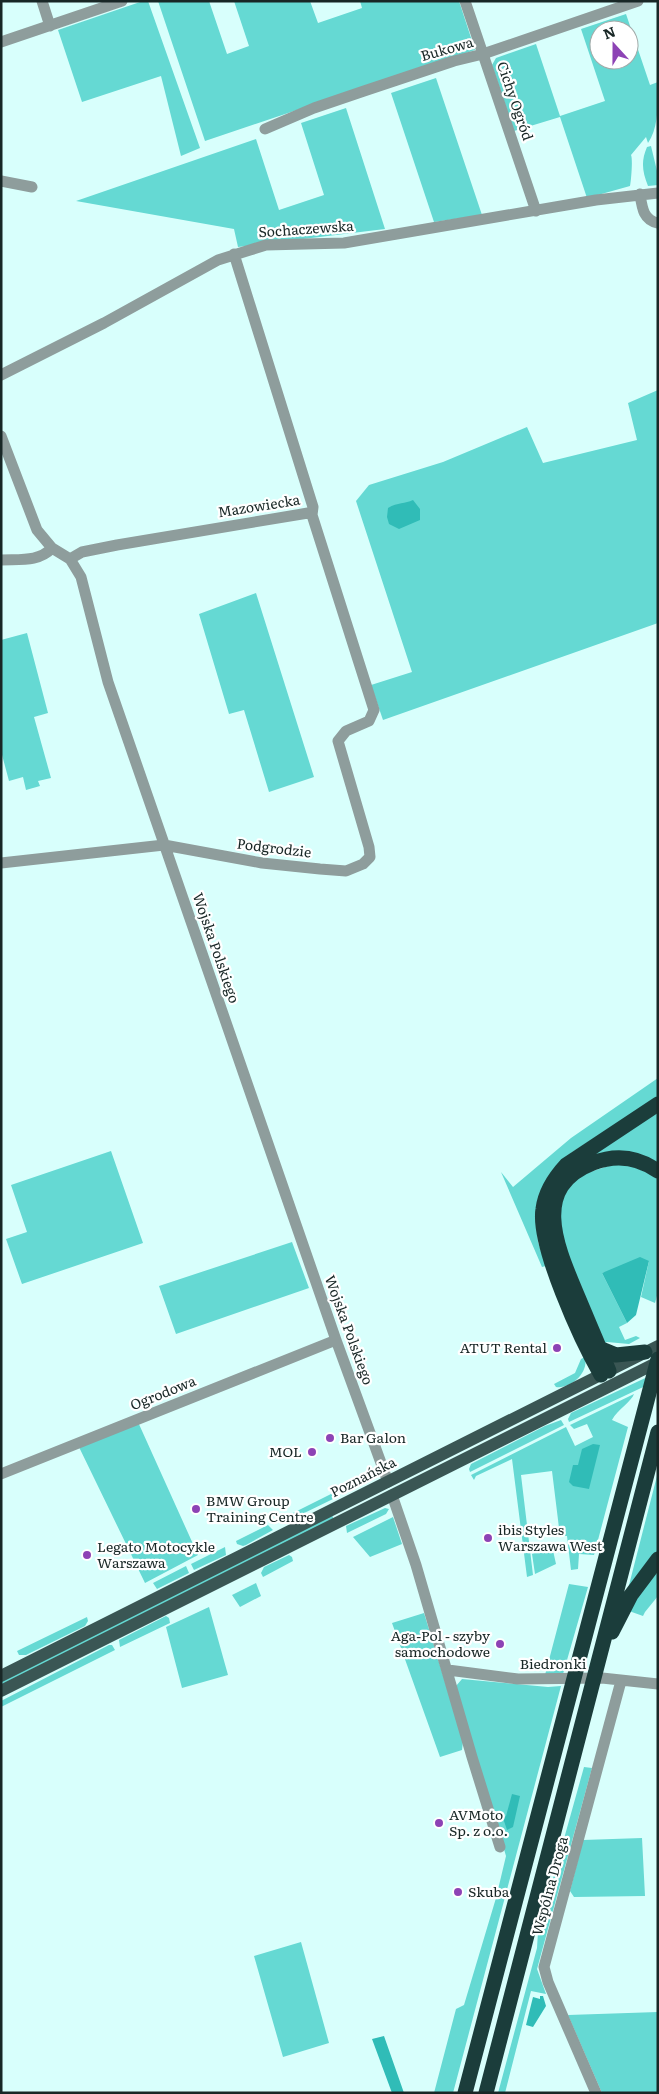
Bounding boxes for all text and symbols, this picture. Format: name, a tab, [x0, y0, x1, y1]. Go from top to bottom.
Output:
north arrow	[589, 20, 639, 70]
text: N	[600, 20, 618, 43]
street label: Bukowa	[418, 31, 476, 65]
street label: Cichy Ogród	[493, 58, 539, 143]
street label: Sochaczewska	[258, 215, 355, 241]
street label: Mazowiecka	[216, 489, 302, 521]
street label: Podgrodzie	[236, 833, 313, 862]
street label: Wojska Polskiego	[189, 890, 245, 1005]
street label: Wojska Polskiego	[321, 1272, 379, 1387]
place label: ATUT Rental	[460, 1337, 547, 1357]
marker: ATUT Rental	[551, 1342, 563, 1354]
street label: Ogrodowa	[127, 1370, 199, 1414]
place label: Bar Galon	[340, 1427, 406, 1447]
marker: Bar Galon	[324, 1432, 336, 1444]
place label: MOL	[269, 1441, 302, 1461]
marker: MOL	[306, 1446, 318, 1458]
street label: Poznańska	[326, 1451, 399, 1501]
place label: BMW Group Training Centre	[206, 1490, 314, 1526]
marker: BMW Group Training Centre	[190, 1503, 202, 1515]
place label: ibis Styles Warszawa West	[498, 1519, 603, 1555]
marker: ibis Styles Warszawa West	[482, 1532, 494, 1544]
place label: Legato Motocykle Warszawa	[97, 1536, 215, 1572]
marker: Legato Motocykle Warszawa	[81, 1549, 93, 1561]
place label: Aga-Pol - szyby samochodowe	[391, 1625, 491, 1661]
marker: Aga-Pol - szyby samochodowe	[494, 1638, 506, 1650]
street label: Biedronki	[520, 1653, 587, 1673]
place label: AVMoto Sp. z o.o.	[449, 1804, 508, 1840]
marker: AVMoto Sp. z o.o.	[433, 1817, 445, 1829]
street label: Wspólna Droga	[526, 1833, 572, 1938]
place label: Skuba	[468, 1881, 510, 1901]
marker: Skuba	[452, 1886, 464, 1898]

